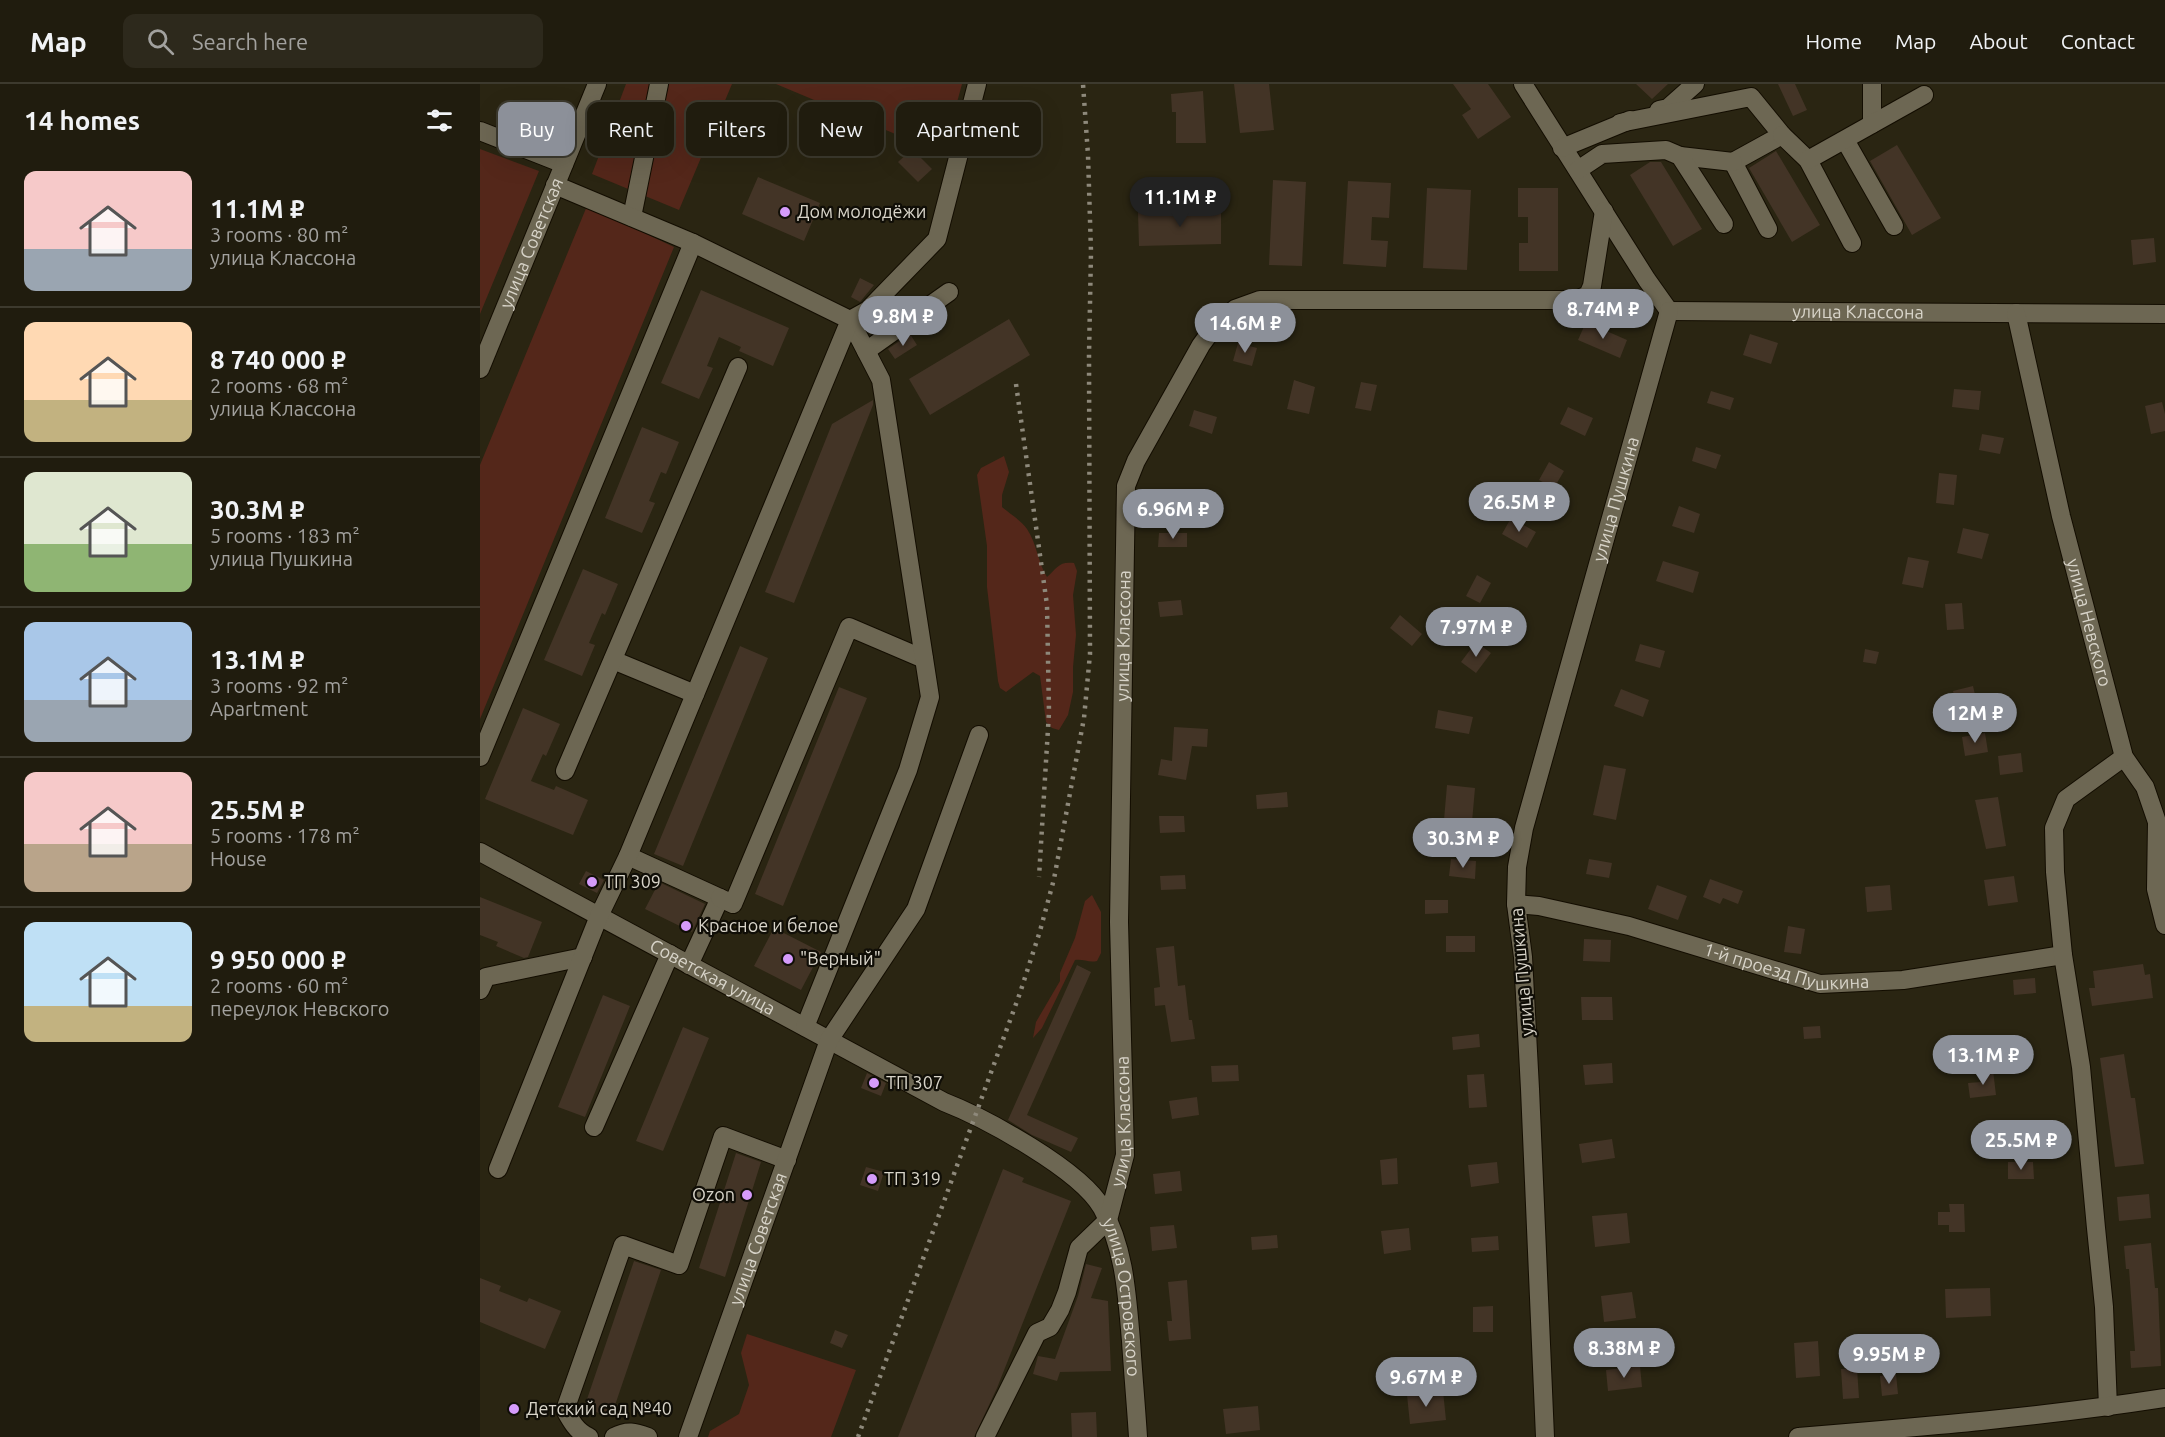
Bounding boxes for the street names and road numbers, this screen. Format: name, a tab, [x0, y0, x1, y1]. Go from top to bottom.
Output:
street label: улица Советская	[495, 175, 566, 311]
street label: улица Классона	[1792, 301, 1924, 322]
street label: улица Пушкина	[1588, 434, 1642, 564]
street label: улица Невского	[2064, 556, 2116, 688]
street label: улица Классона	[1112, 570, 1134, 702]
street label: улица Пушкина	[1505, 907, 1537, 1037]
street label: Советская улица	[647, 934, 779, 1018]
street label: 1-й проезд Пушкина	[1702, 938, 1870, 993]
street label: улица Классона	[1106, 1056, 1134, 1189]
street label: улица Советская	[725, 1170, 790, 1308]
street label: улица Островского	[1099, 1214, 1144, 1377]

